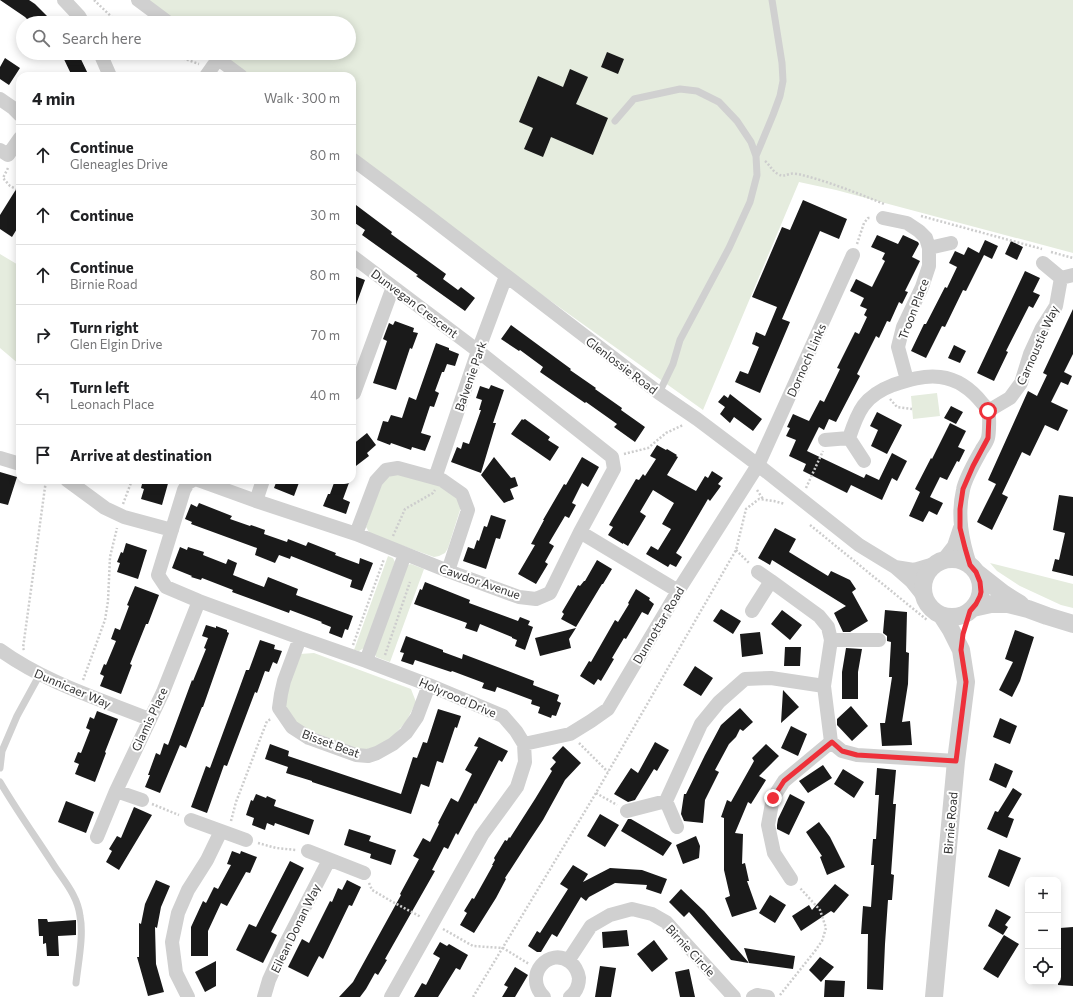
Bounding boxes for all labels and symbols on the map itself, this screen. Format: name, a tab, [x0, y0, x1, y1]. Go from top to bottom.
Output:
street label: Dunvegan Crescent	[369, 266, 461, 340]
street label: Troon Place	[895, 277, 931, 341]
street label: Carnoustie Way	[1013, 303, 1061, 387]
street label: Dornoch Links	[784, 321, 828, 399]
street label: Glenlossie Road	[584, 334, 661, 396]
street label: Balvenie Park	[451, 339, 489, 413]
route start	[979, 402, 997, 420]
street label: Cawdor Avenue	[438, 561, 522, 601]
street label: Dunnottar Road	[629, 584, 687, 666]
street label: Dunnicaer Way	[33, 666, 113, 710]
street label: Holyrood Drive	[417, 674, 499, 720]
street label: Glamis Place	[128, 685, 170, 753]
street label: Bisset Beat	[300, 726, 362, 760]
route end	[764, 789, 782, 807]
street label: Birnie Road	[940, 791, 960, 855]
street label: Eilean Donan Way	[267, 881, 323, 975]
street label: Birnie Circle	[664, 921, 718, 979]

